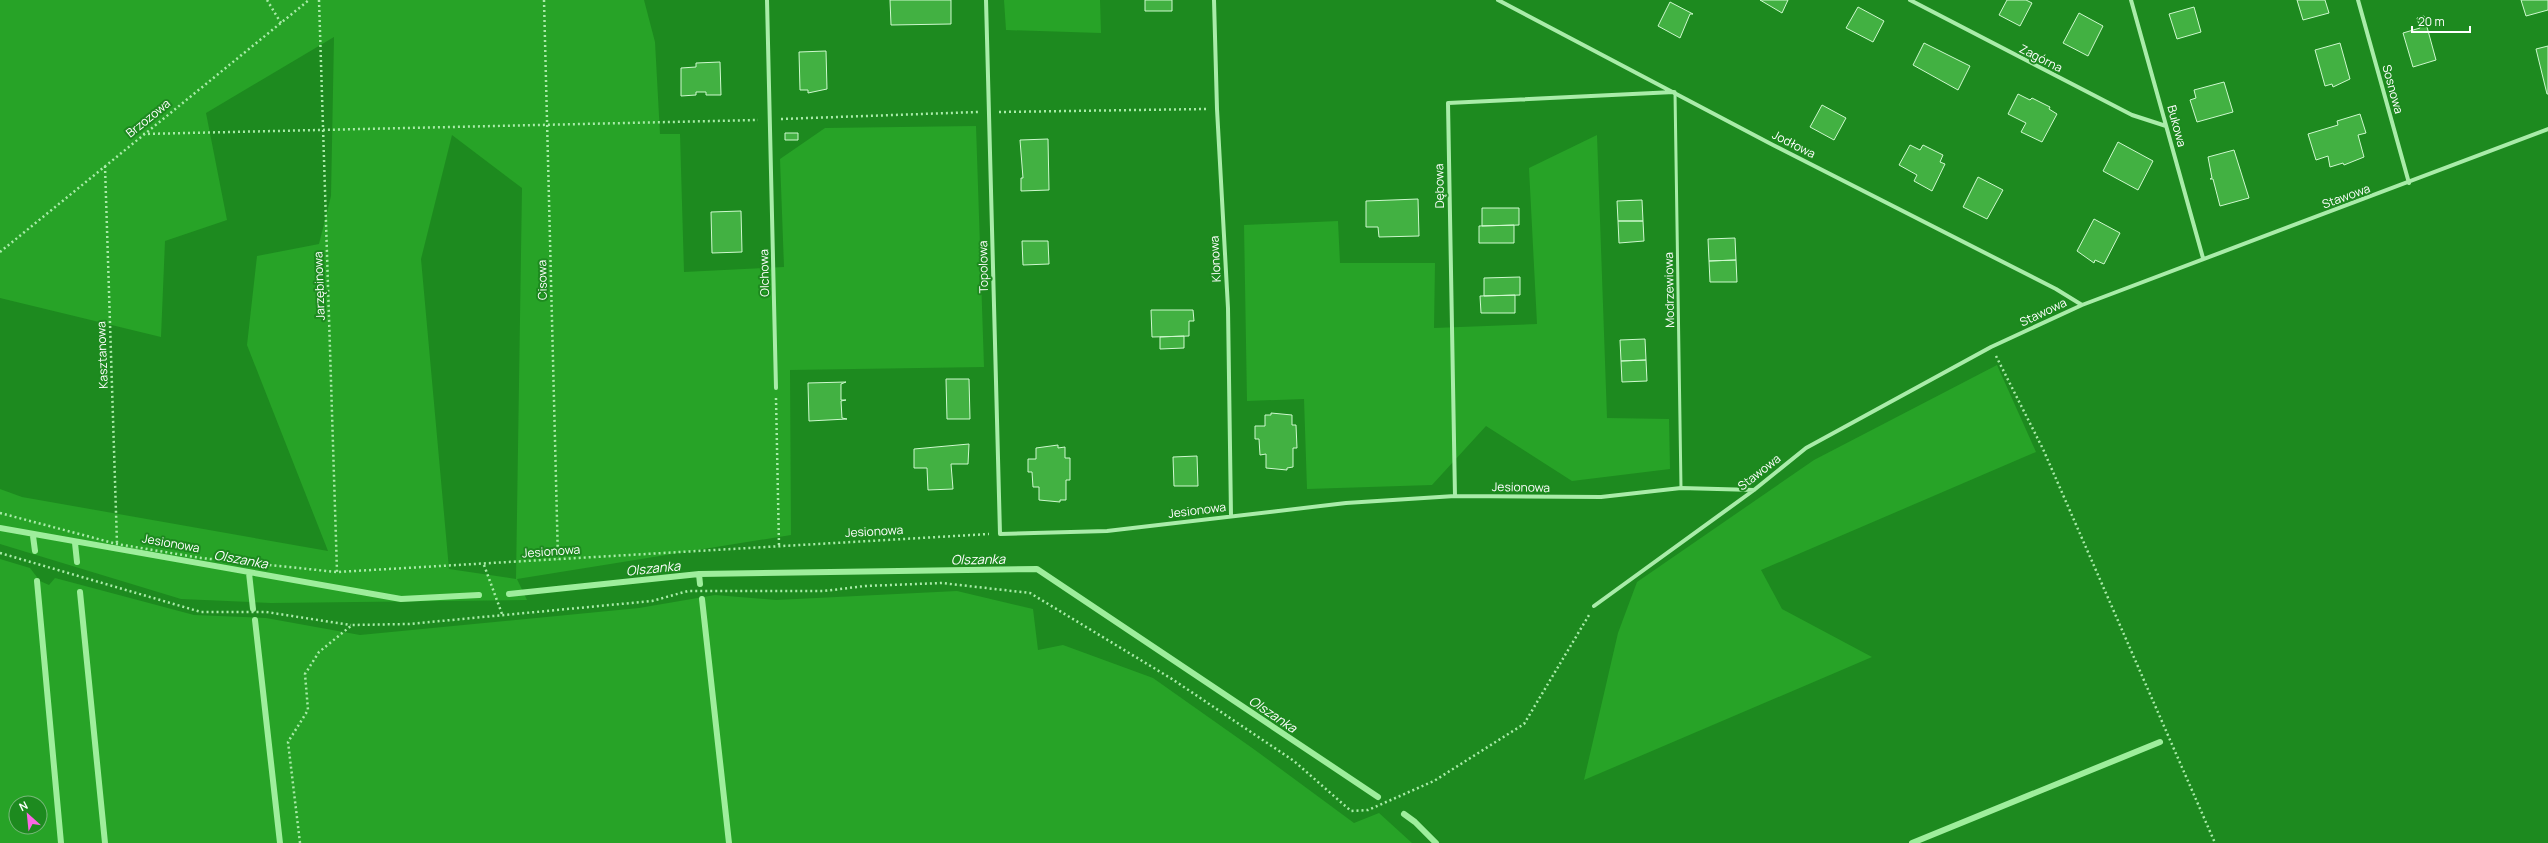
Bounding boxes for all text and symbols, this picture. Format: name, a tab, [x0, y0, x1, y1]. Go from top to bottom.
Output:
scale bar	[2412, 8, 2470, 34]
text: 20 m	[2418, 13, 2445, 30]
street label: Zagórna	[2016, 40, 2066, 76]
street label: Sosnowa	[2378, 63, 2408, 115]
street label: Brzozowa	[122, 95, 174, 141]
street label: Bukowa	[2163, 103, 2191, 149]
street label: Jodłowa	[1769, 126, 1819, 162]
street label: Dębowa	[1430, 164, 1448, 208]
street label: Stawowa	[2320, 179, 2372, 213]
street label: Klonowa	[1205, 235, 1225, 283]
street label: Topolowa	[974, 241, 992, 293]
street label: Olchowa	[755, 249, 773, 297]
street label: Jarzębinowa	[309, 251, 329, 321]
street label: Modrzewiowa	[1660, 252, 1678, 328]
street label: Cisowa	[533, 260, 551, 300]
street label: Stawowa	[2017, 294, 2069, 330]
street label: Kasztanowa	[92, 321, 112, 389]
street label: Stawowa	[1734, 450, 1784, 494]
street label: Jesionowa	[1492, 478, 1550, 496]
street label: Jesionowa	[1167, 498, 1227, 522]
street label: Jesionowa	[844, 521, 904, 541]
street label: Jesionowa	[141, 530, 201, 556]
street label: Jesionowa	[521, 540, 581, 562]
water label: Olszanka	[213, 545, 270, 573]
water label: Olszanka	[951, 550, 1006, 568]
water label: Olszanka	[625, 556, 682, 580]
water label: Olszanka	[1245, 691, 1301, 737]
north arrow	[8, 795, 48, 835]
text: N	[16, 797, 30, 814]

